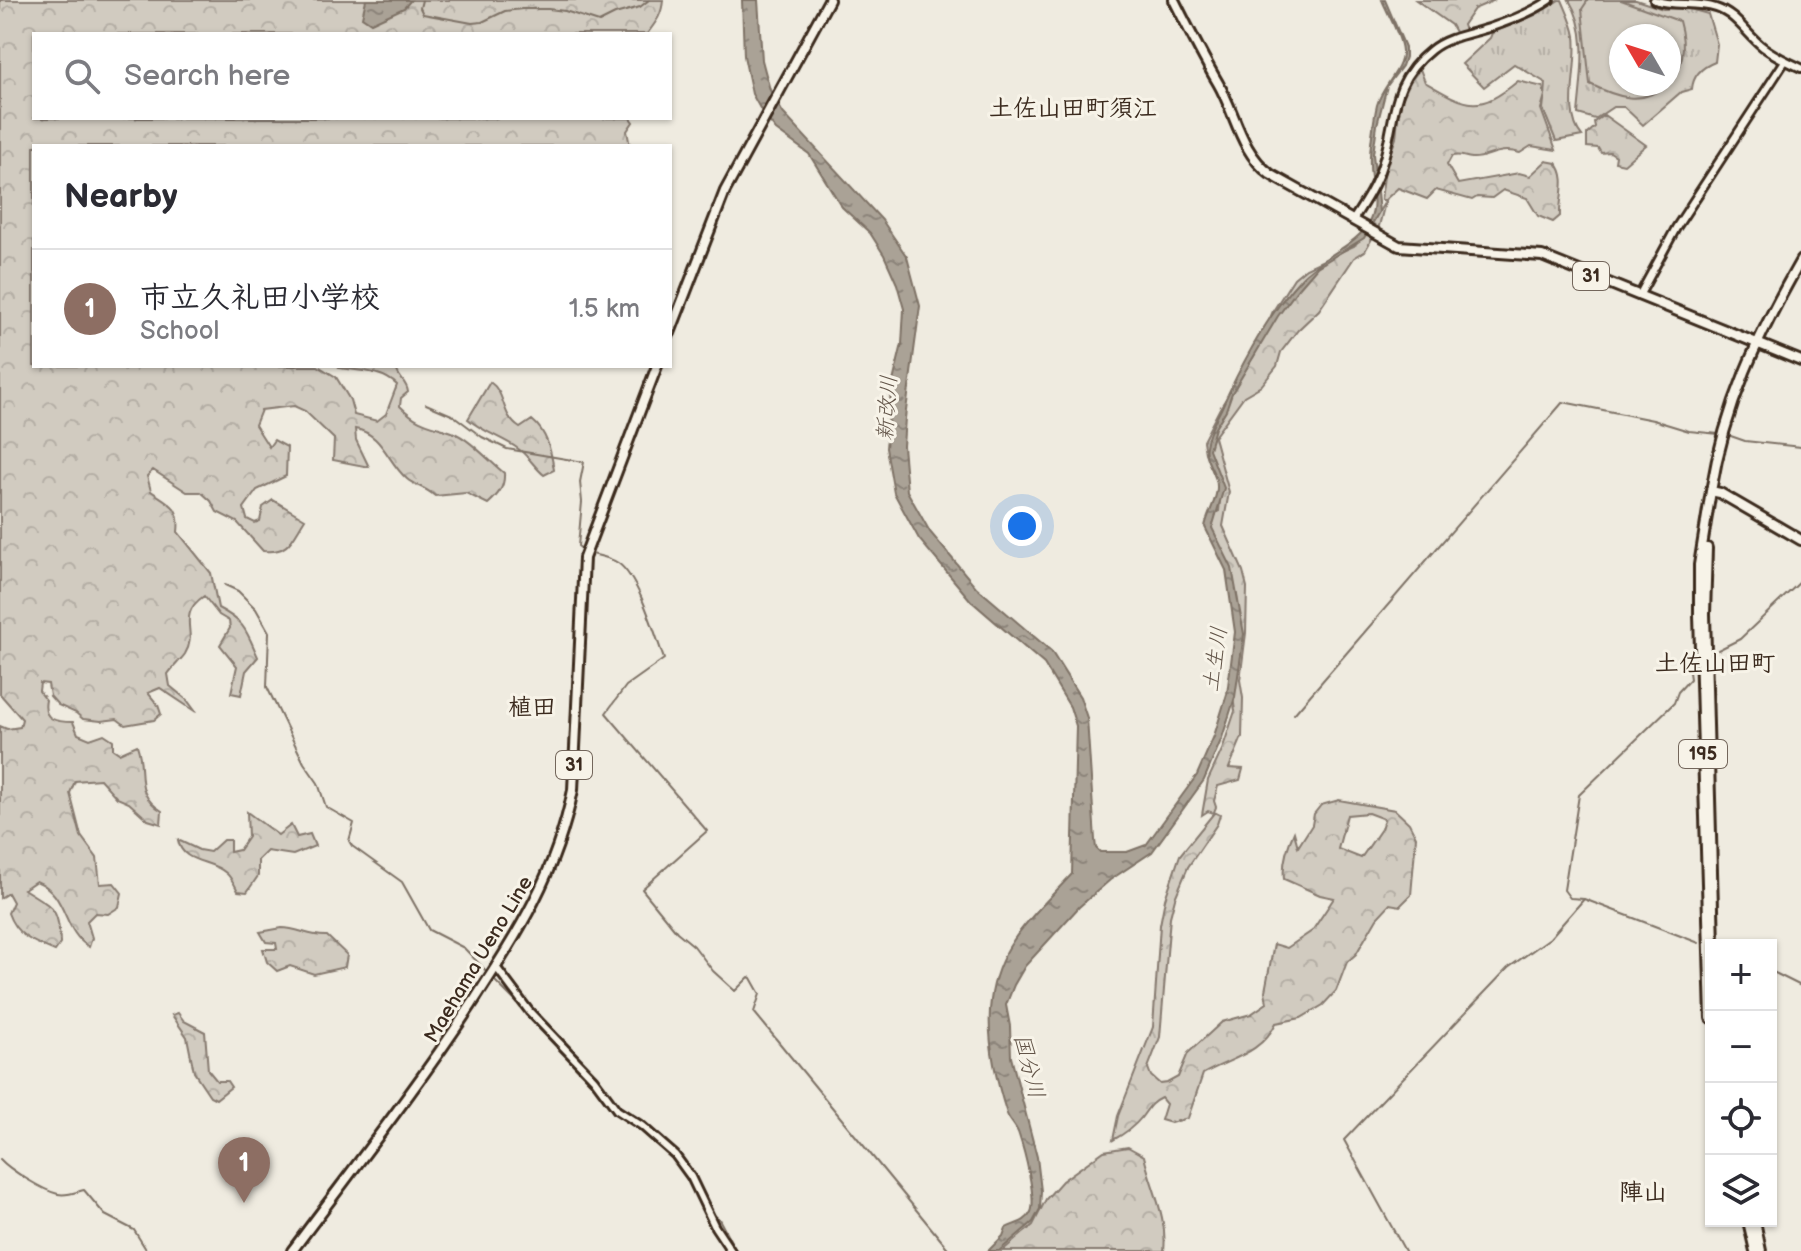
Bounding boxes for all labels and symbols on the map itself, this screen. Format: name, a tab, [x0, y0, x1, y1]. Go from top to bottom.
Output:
north arrow	[1609, 24, 1681, 96]
district label: 土佐山田町須江	[989, 94, 1157, 123]
road number: 31	[1573, 262, 1609, 290]
water label: 新改川	[872, 374, 903, 442]
your location	[1002, 506, 1042, 546]
water label: 土生川	[1198, 625, 1233, 694]
district label: 土佐山田町	[1655, 649, 1775, 678]
district label: 植田	[508, 693, 556, 722]
road number: 195	[1679, 740, 1727, 768]
road number: 31	[556, 751, 592, 779]
street label: Maehama Ueno Line	[420, 872, 538, 1047]
water label: 国分川	[1007, 1031, 1050, 1102]
pin: 1	[218, 1137, 270, 1203]
district label: 陣山	[1619, 1178, 1667, 1207]

